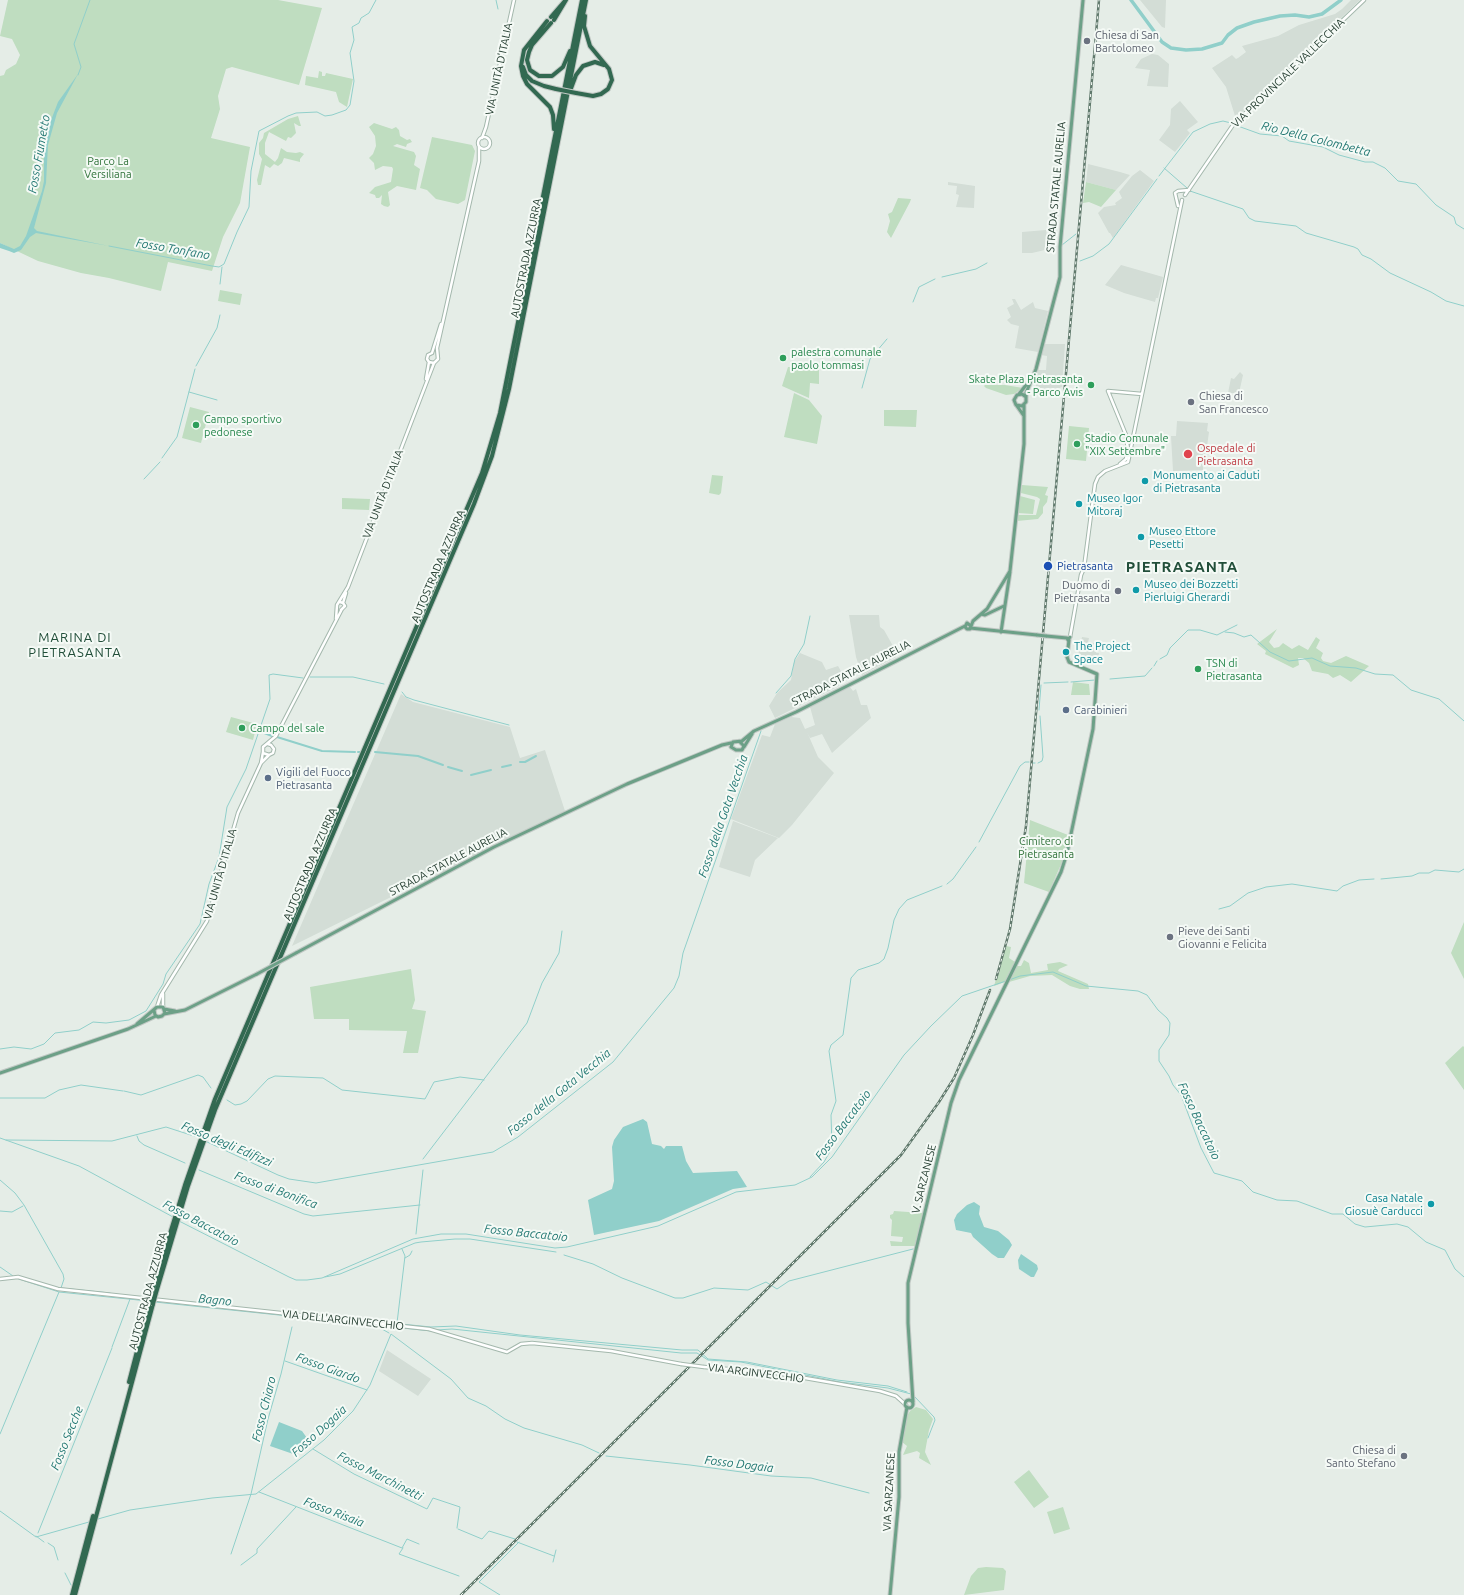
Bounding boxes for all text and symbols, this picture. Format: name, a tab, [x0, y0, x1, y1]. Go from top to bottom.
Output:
street label: VIA PROVINCIALE VALLECCHIA	[1229, 16, 1347, 130]
street label: VIA UNITÀ D'ITALIA	[483, 22, 515, 116]
place label: Chiesa di San Bartolomeo	[1095, 28, 1159, 54]
marker: Chiesa di San Bartolomeo	[1082, 36, 1092, 46]
water label: Fosso Fiumetto	[25, 114, 53, 194]
water label: Rio Della Colombetta	[1260, 118, 1372, 160]
street label: STRADA STATALE AURELIA	[1044, 121, 1068, 253]
park label: Parco La Versiliana	[84, 154, 132, 180]
street label: AUTOSTRADA AZZURRA	[508, 197, 544, 319]
water label: Fosso Tonfano	[135, 235, 211, 263]
place label: palestra comunale paolo tommasi	[791, 345, 882, 371]
marker: palestra comunale paolo tommasi	[778, 353, 788, 363]
place label: Skate Plaza Pietrasanta - Parco Avis	[969, 372, 1083, 398]
marker: Skate Plaza Pietrasanta - Parco Avis	[1086, 380, 1096, 390]
place label: Chiesa di San Francesco	[1199, 389, 1268, 415]
marker: Chiesa di San Francesco	[1186, 397, 1196, 407]
place label: Campo sportivo pedonese	[204, 412, 282, 438]
marker: Campo sportivo pedonese	[191, 420, 201, 430]
place label: Stadio Comunale "XIX Settembre"	[1085, 431, 1169, 457]
marker: Stadio Comunale "XIX Settembre"	[1072, 439, 1082, 449]
place label: Ospedale di Pietrasanta	[1197, 441, 1255, 467]
street label: VIA UNITÀ D'ITALIA	[360, 448, 406, 540]
marker: Ospedale di Pietrasanta	[1182, 448, 1194, 460]
place label: Monumento ai Caduti di Pietrasanta	[1153, 468, 1260, 494]
marker: Monumento ai Caduti di Pietrasanta	[1140, 476, 1150, 486]
place label: Museo Igor Mitoraj	[1087, 491, 1142, 517]
marker: Museo Igor Mitoraj	[1074, 499, 1084, 509]
street label: AUTOSTRADA AZZURRA	[408, 508, 468, 624]
place label: Museo Ettore Pesetti	[1149, 524, 1216, 550]
marker: Museo Ettore Pesetti	[1136, 532, 1146, 542]
district label: PIETRASANTA	[1126, 558, 1238, 576]
place label: Pietrasanta	[1057, 559, 1113, 573]
marker: Pietrasanta	[1042, 560, 1054, 572]
place label: Museo dei Bozzetti Pierluigi Gherardi	[1144, 577, 1238, 603]
place label: Duomo di Pietrasanta	[1054, 578, 1110, 604]
marker: Museo dei Bozzetti Pierluigi Gherardi	[1131, 585, 1141, 595]
marker: Duomo di Pietrasanta	[1113, 586, 1123, 596]
district label: MARINA DI PIETRASANTA	[28, 630, 122, 661]
street label: STRADA STATALE AURELIA	[789, 637, 913, 709]
place label: The Project Space	[1074, 639, 1130, 665]
marker: The Project Space	[1061, 647, 1071, 657]
place label: TSN di Pietrasanta	[1206, 656, 1262, 682]
marker: TSN di Pietrasanta	[1193, 664, 1203, 674]
place label: Carabinieri	[1074, 703, 1127, 717]
marker: Carabinieri	[1061, 705, 1071, 715]
place label: Campo del sale	[250, 721, 325, 735]
marker: Campo del sale	[237, 723, 247, 733]
water label: Fosso della Gota Vecchia	[695, 753, 751, 879]
place label: Vigili del Fuoco Pietrasanta	[276, 765, 351, 791]
marker: Vigili del Fuoco Pietrasanta	[263, 773, 273, 783]
street label: AUTOSTRADA AZZURRA	[280, 806, 340, 922]
street label: STRADA STATALE AURELIA	[387, 825, 509, 899]
street label: VIA UNITÀ D'ITALIA	[201, 827, 239, 921]
park label: Cimitero di Pietrasanta	[1018, 834, 1074, 860]
place label: Pieve dei Santi Giovanni e Felicita	[1178, 924, 1267, 950]
marker: Pieve dei Santi Giovanni e Felicita	[1165, 932, 1175, 942]
water label: Fosso della Gota Vecchia	[504, 1046, 614, 1138]
water label: Fosso Baccatoio	[1175, 1080, 1223, 1162]
water label: Fosso Baccatoio	[812, 1087, 874, 1163]
water label: Fosso degli Edifizzi	[179, 1118, 275, 1170]
street label: V. SARZANESE	[909, 1143, 939, 1215]
water label: Fosso di Bonifica	[233, 1168, 319, 1212]
place label: Casa Natale Giosuè Carducci	[1345, 1191, 1423, 1217]
water label: Fosso Baccatoio	[161, 1197, 241, 1249]
marker: Casa Natale Giosuè Carducci	[1426, 1199, 1436, 1209]
water label: Fosso Baccatoio	[484, 1221, 568, 1245]
street label: AUTOSTRADA AZZURRA	[126, 1231, 170, 1351]
water label: Bagno	[198, 1291, 232, 1309]
street label: VIA DELL'ARGINVECCHIO	[281, 1307, 405, 1333]
water label: Fosso Giardo	[294, 1350, 362, 1386]
street label: VIA ARGINVECCHIO	[707, 1361, 805, 1385]
water label: Fosso Chiaro	[249, 1375, 279, 1443]
water label: Fosso Dogaia	[288, 1402, 350, 1460]
water label: Fosso Secche	[48, 1404, 86, 1472]
place label: Chiesa di Santo Stefano	[1326, 1443, 1396, 1469]
water label: Fosso Marchinetti	[335, 1448, 425, 1504]
marker: Chiesa di Santo Stefano	[1399, 1451, 1409, 1461]
street label: VIA SARZANESE	[880, 1452, 898, 1532]
water label: Fosso Dogaia	[704, 1453, 774, 1475]
water label: Fosso Risaia	[302, 1494, 366, 1530]

